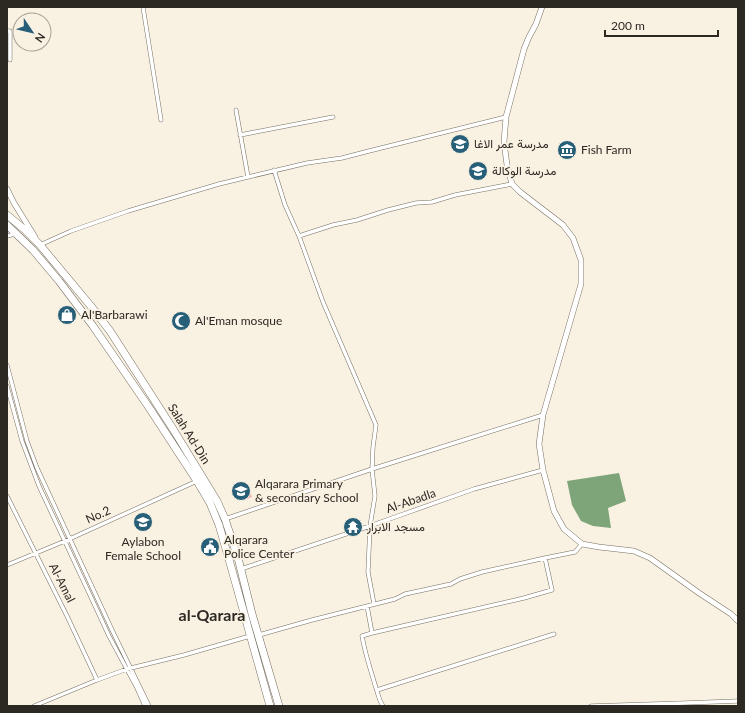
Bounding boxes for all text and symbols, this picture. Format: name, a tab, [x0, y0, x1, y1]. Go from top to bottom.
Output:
north arrow	[12, 12, 52, 52]
scale bar	[605, 12, 718, 38]
text: 200 m	[611, 18, 645, 33]
text: N	[33, 31, 48, 45]
school or university icon: مدرسة عمر الاغا	[449, 133, 471, 155]
place label: مدرسة عمر الاغا	[474, 136, 549, 152]
museum icon: Fish Farm	[556, 139, 578, 161]
place label: Fish Farm	[581, 142, 632, 157]
school or university icon: مدرسة الوكالة	[467, 160, 489, 182]
place label: مدرسة الوكالة	[492, 163, 556, 179]
shop icon: Al'Barbarawi	[56, 304, 78, 326]
place label: Al'Barbarawi	[81, 307, 148, 322]
mosque icon: Al'Eman mosque	[170, 310, 192, 332]
place label: Al'Eman mosque	[195, 313, 282, 328]
street label: Salah Ad-Din	[165, 401, 214, 467]
place label: Alqarara Primary & secondary School	[255, 476, 359, 505]
school or university icon: Alqarara Primary & secondary School	[230, 480, 252, 502]
street label: Al-Abadla	[384, 485, 438, 516]
street label: No.2	[83, 502, 113, 527]
school or university icon: Aylabon Female School	[132, 511, 154, 533]
temple icon: مسجد الابرار	[342, 516, 364, 538]
place label: مسجد الابرار	[366, 519, 425, 535]
place label: Alqarara Police Center	[224, 532, 295, 561]
place label: Aylabon Female School	[105, 534, 181, 563]
public building icon: Alqarara Police Center	[199, 536, 221, 558]
street label: Al-Amal	[46, 561, 79, 605]
district label: al-Qarara	[179, 605, 245, 624]

